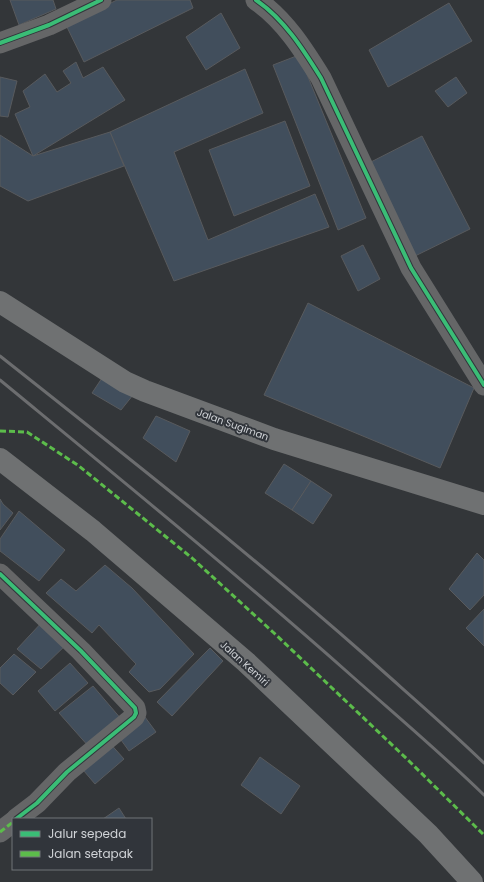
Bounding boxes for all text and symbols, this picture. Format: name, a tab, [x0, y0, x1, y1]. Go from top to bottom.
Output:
street label: Jalan Sugiman	[195, 405, 271, 444]
street label: Jalan Kemiri	[217, 637, 273, 690]
legend	[12, 818, 152, 870]
text: Jalur sepeda	[48, 825, 126, 842]
text: Jalan setapak	[48, 845, 134, 862]

